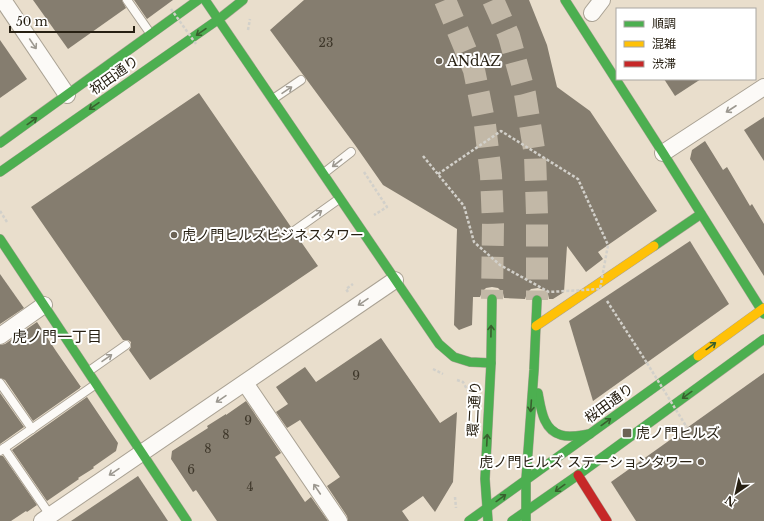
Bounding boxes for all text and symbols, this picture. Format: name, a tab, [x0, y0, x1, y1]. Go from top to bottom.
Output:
scale bar	[10, 8, 134, 34]
legend	[616, 8, 756, 80]
text: 50 m	[16, 14, 48, 29]
text: 順調	[652, 16, 676, 31]
one-way arrow	[196, 28, 207, 36]
house number: 23	[319, 35, 333, 50]
text: 混雑	[652, 36, 676, 51]
one-way arrow	[29, 38, 37, 49]
street label: 祝田通り	[86, 52, 142, 98]
place label: ANdAZ	[446, 52, 501, 70]
marker: ANdAZ	[434, 56, 444, 66]
text: 渋滞	[652, 56, 676, 71]
one-way arrow	[281, 86, 292, 94]
one-way arrow	[89, 102, 100, 110]
one-way arrow	[725, 105, 737, 113]
one-way arrow	[26, 117, 37, 125]
one-way arrow	[332, 158, 343, 167]
one-way arrow	[311, 210, 322, 218]
place label: 虎ノ門ヒルズビジネスタワー	[182, 226, 364, 244]
marker: 虎ノ門ヒルズビジネスタワー	[169, 230, 179, 240]
one-way arrow	[358, 298, 369, 306]
one-way arrow	[487, 325, 495, 338]
district label: 虎ノ門一丁目	[12, 327, 102, 346]
one-way arrow	[706, 341, 717, 350]
one-way arrow	[101, 354, 112, 362]
house number: 9	[352, 368, 360, 383]
street label: 桜田通り	[581, 379, 637, 427]
street label: 環二通り	[464, 381, 484, 437]
one-way arrow	[682, 391, 693, 399]
one-way arrow	[216, 395, 227, 403]
one-way arrow	[528, 399, 535, 412]
house number: 9	[244, 413, 252, 428]
one-way arrow	[601, 418, 612, 426]
place label: 虎ノ門ヒルズ	[636, 424, 720, 442]
house number: 8	[222, 427, 230, 442]
marker: 虎ノ門ヒルズ	[621, 427, 633, 439]
one-way arrow	[483, 434, 490, 447]
house number: 8	[204, 441, 212, 456]
place label: 虎ノ門ヒルズ ステーションタワー	[479, 453, 693, 471]
marker: 虎ノ門ヒルズ ステーションタワー	[696, 457, 706, 467]
house number: 6	[187, 462, 195, 477]
one-way arrow	[108, 468, 119, 476]
north arrow	[716, 473, 756, 513]
house number: 4	[246, 479, 254, 494]
one-way arrow	[313, 484, 321, 495]
one-way arrow	[554, 484, 565, 492]
text: N	[722, 492, 739, 510]
one-way arrow	[495, 494, 506, 502]

